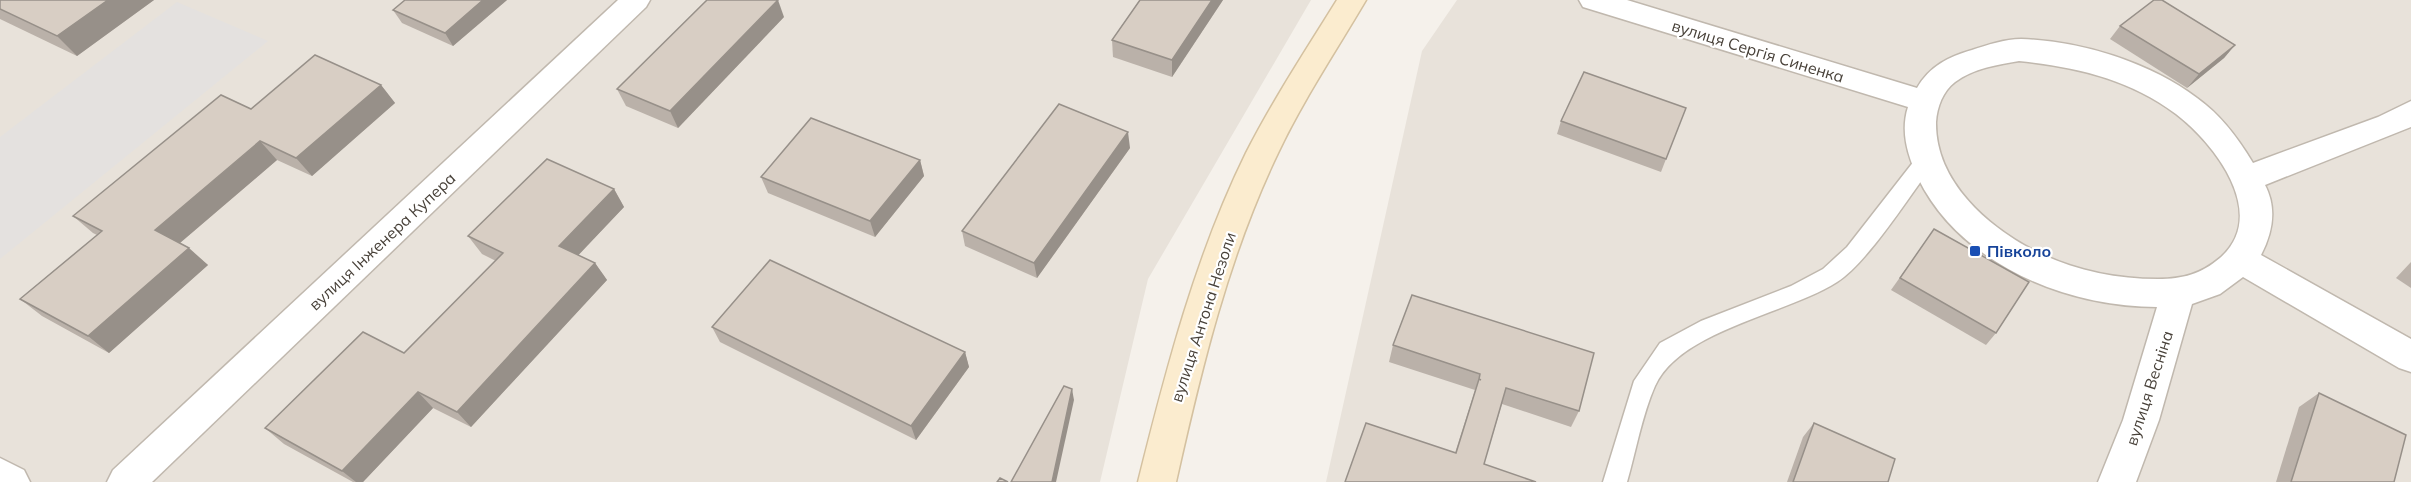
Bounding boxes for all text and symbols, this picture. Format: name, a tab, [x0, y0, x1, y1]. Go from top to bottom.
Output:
street label: вулиця Сергія Синенка	[1669, 15, 1847, 87]
street label: вулиця Інженера Купера	[305, 168, 459, 314]
street label: вулиця Антона Незоли	[1166, 230, 1240, 404]
place label: Півколо	[1987, 241, 2051, 261]
marker: Півколо	[1968, 244, 1982, 258]
street label: вулиця Весніна	[2121, 328, 2177, 448]

